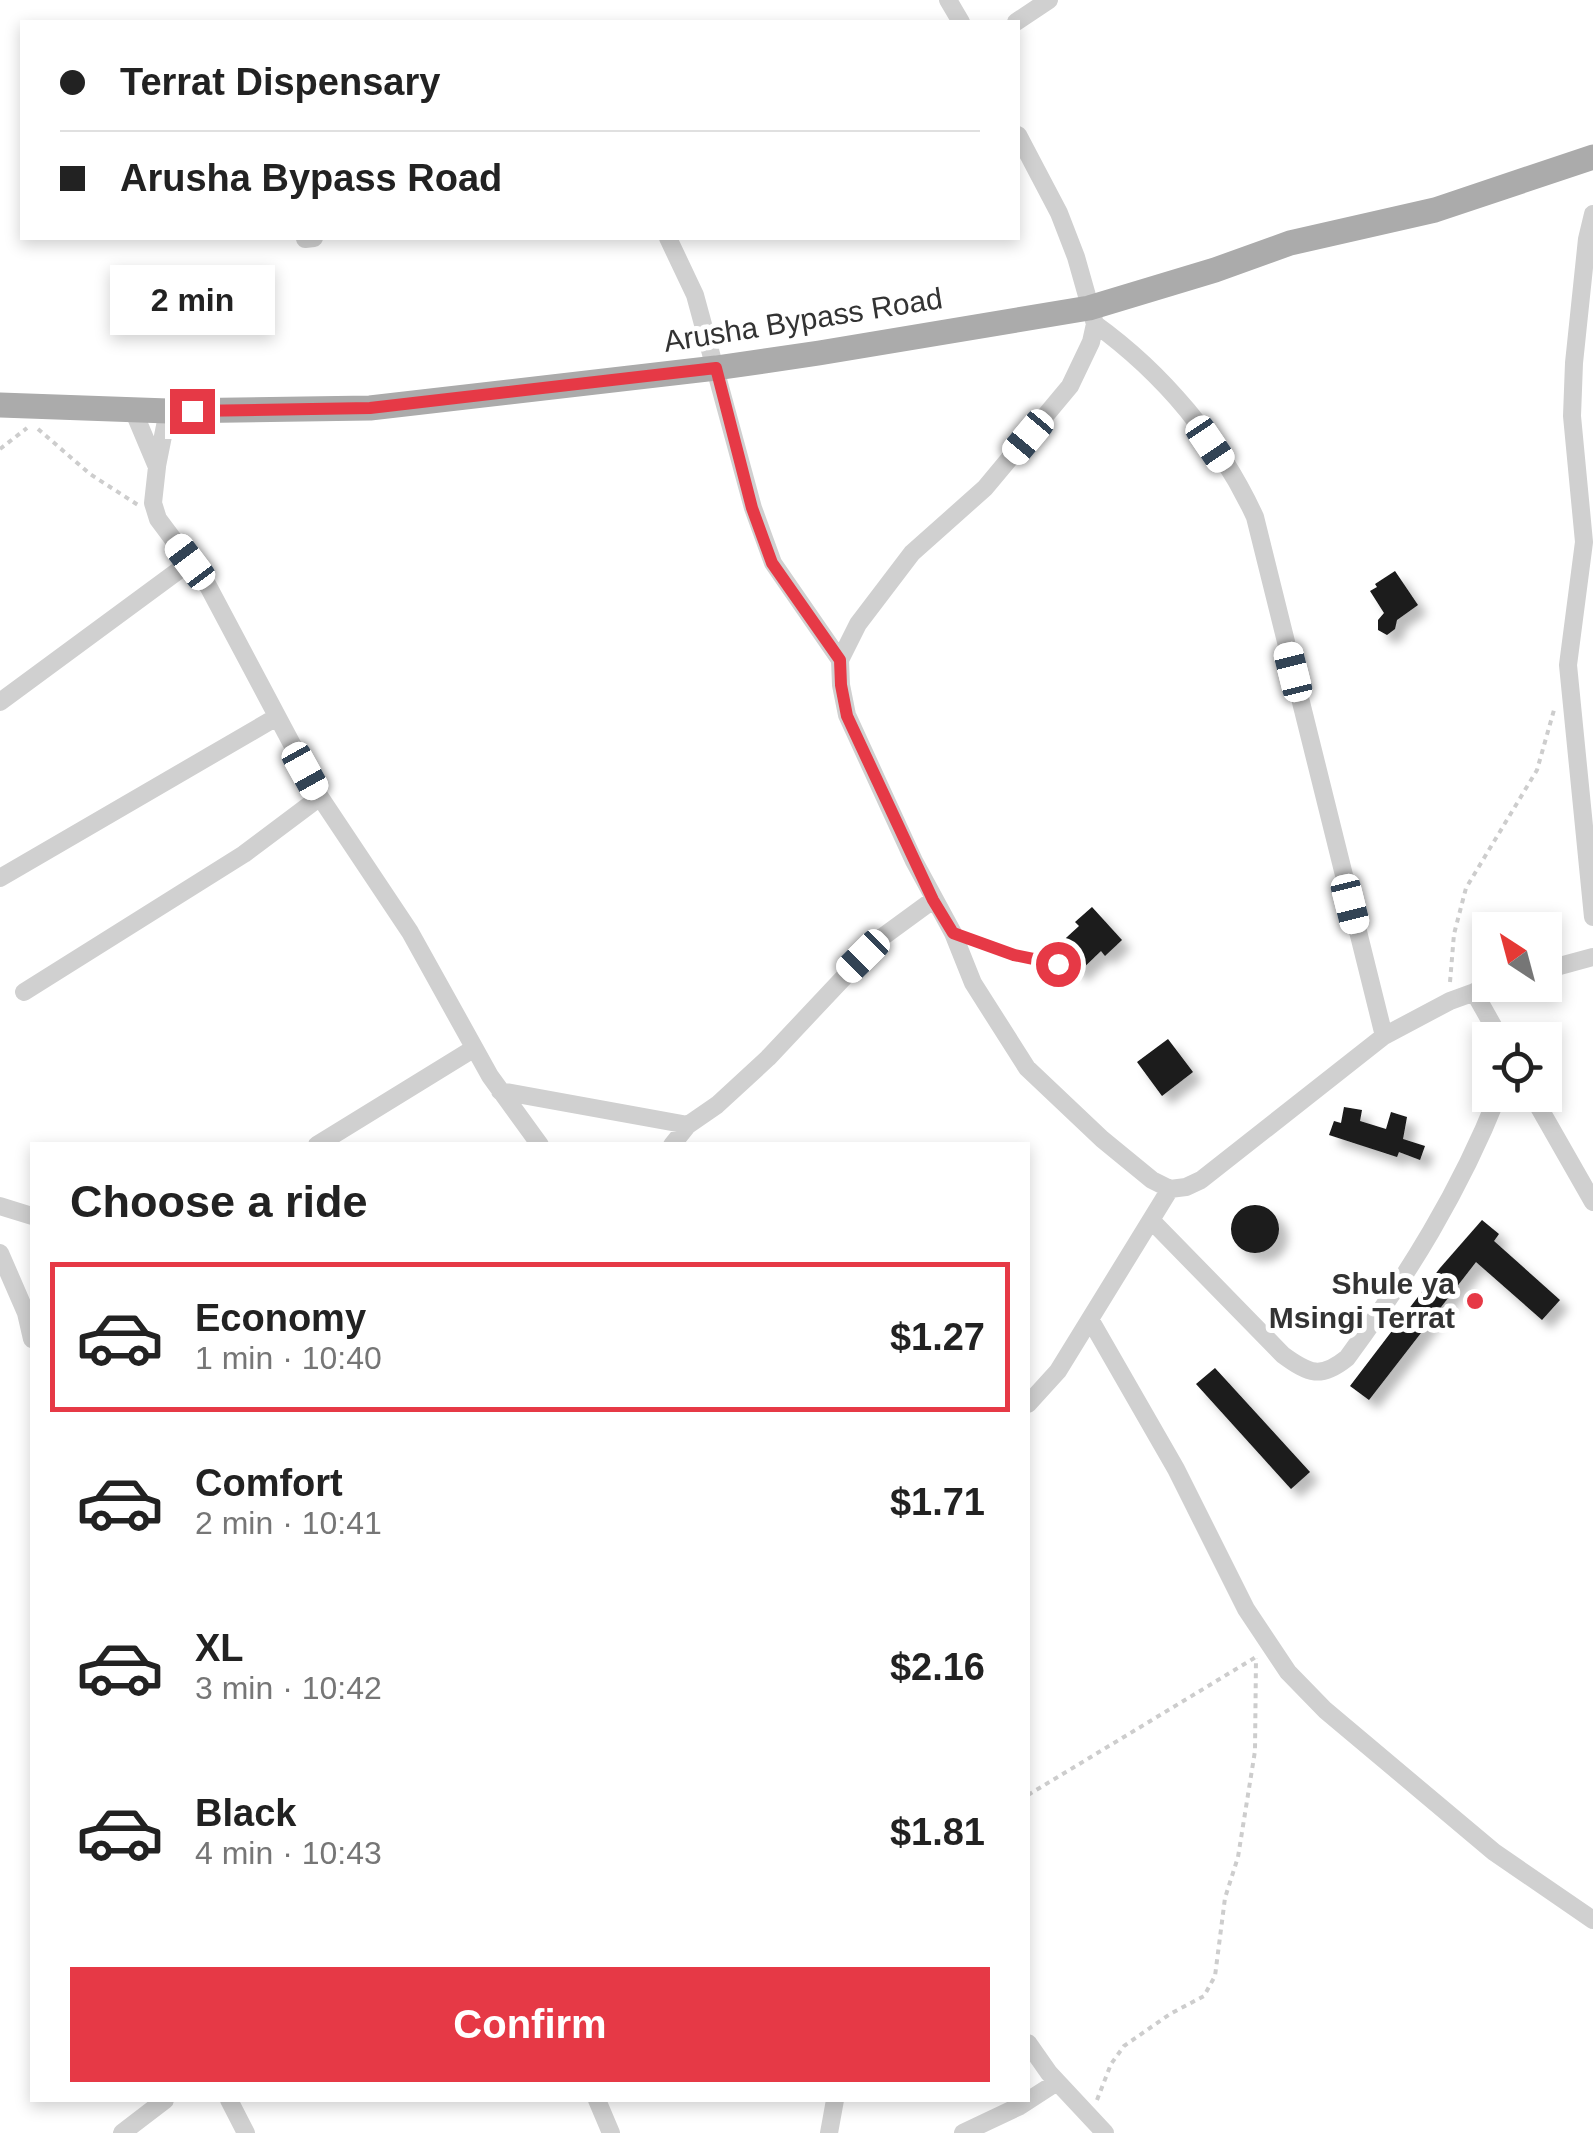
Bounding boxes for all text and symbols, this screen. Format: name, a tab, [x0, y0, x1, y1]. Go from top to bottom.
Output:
text: Terrat Dispensary	[120, 61, 440, 103]
text: Arusha Bypass Road	[120, 157, 502, 199]
callout: 2 min	[110, 266, 274, 336]
street label: Arusha Bypass Road	[661, 281, 945, 358]
text: 2 min	[151, 282, 234, 318]
route end	[170, 389, 215, 434]
car	[997, 404, 1059, 470]
car	[1181, 411, 1239, 477]
car	[160, 529, 220, 595]
car	[1271, 639, 1315, 705]
car	[277, 737, 333, 805]
car	[1328, 871, 1372, 937]
north arrow	[1472, 912, 1562, 1002]
map controls	[1472, 912, 1562, 1112]
car	[831, 924, 895, 988]
route start	[1036, 942, 1081, 987]
button: locate	[1472, 1022, 1562, 1112]
text: Choose a ride	[70, 1176, 368, 1227]
place label: Shule ya Msingi Terrat	[1269, 1267, 1455, 1334]
marker: Shule ya Msingi Terrat	[1464, 1290, 1486, 1312]
icon: car	[75, 1292, 165, 1382]
text: Economy	[195, 1297, 366, 1339]
text: $1.27	[890, 1316, 985, 1358]
text: 1 min · 10:40	[195, 1340, 382, 1376]
icon: car	[75, 1457, 165, 1547]
text: Comfort	[195, 1462, 343, 1504]
text: $1.71	[890, 1481, 985, 1523]
text: 2 min · 10:41	[195, 1505, 382, 1541]
icon: car	[75, 1622, 165, 1712]
text: XL	[195, 1627, 244, 1669]
text: $2.16	[890, 1646, 985, 1688]
text: 3 min · 10:42	[195, 1670, 382, 1706]
icon: car	[75, 1787, 165, 1877]
text: Black	[195, 1792, 296, 1834]
text: $1.81	[890, 1811, 985, 1853]
text: 4 min · 10:43	[195, 1835, 382, 1871]
button: Confirm	[70, 1967, 990, 2082]

